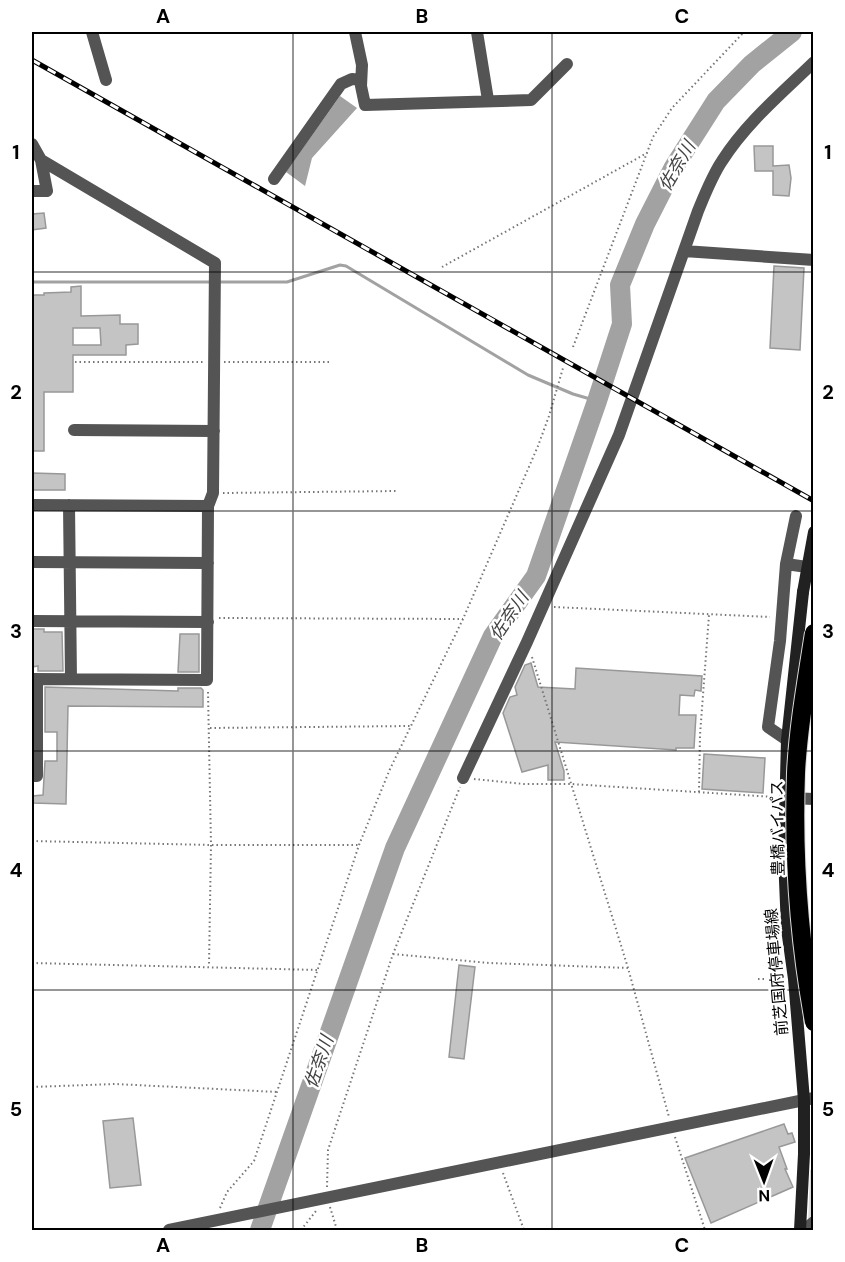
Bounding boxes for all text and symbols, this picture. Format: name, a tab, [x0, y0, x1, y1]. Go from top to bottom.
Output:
text: A	[156, 3, 170, 29]
text: B	[416, 3, 428, 29]
text: C	[675, 3, 689, 29]
water label: 佐奈川	[653, 135, 702, 195]
text: 1	[12, 139, 20, 165]
text: 1	[824, 139, 832, 165]
text: 2	[10, 379, 22, 405]
text: 2	[822, 379, 834, 405]
water label: 佐奈川	[484, 585, 535, 645]
text: 3	[10, 618, 22, 644]
text: 3	[822, 618, 834, 644]
street label: 豊橋バイパス	[766, 780, 789, 876]
text: 4	[10, 857, 23, 883]
text: 4	[822, 857, 835, 883]
street label: 前芝国府停車場線	[760, 907, 793, 1037]
water label: 佐奈川	[299, 1031, 340, 1091]
text: 5	[10, 1096, 22, 1122]
text: 5	[822, 1096, 834, 1122]
north arrow	[734, 1151, 794, 1211]
text: N	[758, 1185, 770, 1206]
text: A	[156, 1232, 170, 1258]
text: B	[416, 1232, 428, 1258]
text: C	[675, 1232, 689, 1258]

